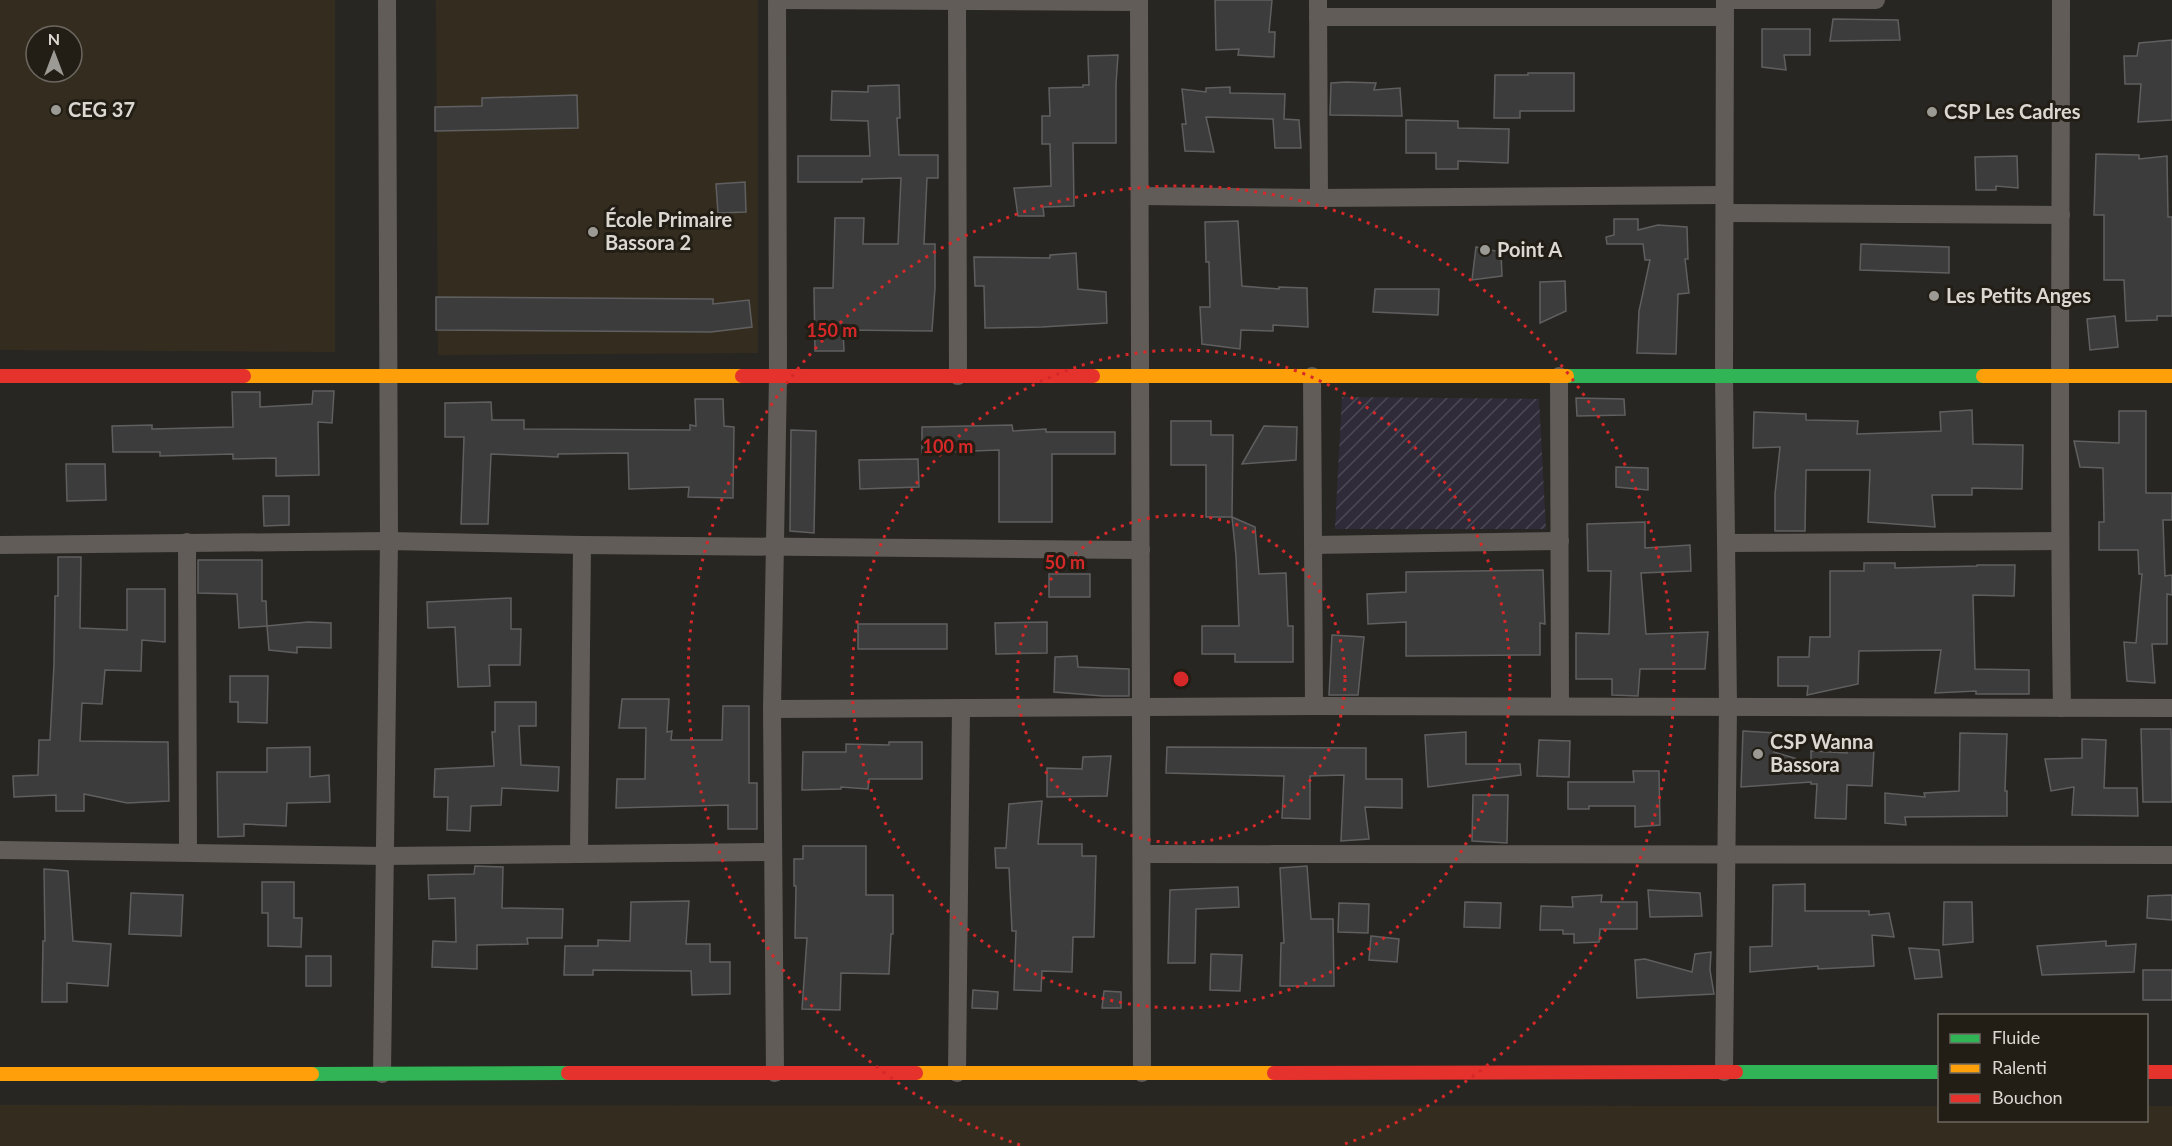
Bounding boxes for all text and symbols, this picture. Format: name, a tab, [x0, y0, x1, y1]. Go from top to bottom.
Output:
north arrow	[24, 24, 84, 84]
text: N	[48, 29, 60, 48]
place label: CEG 37	[68, 97, 135, 121]
place label: CSP Les Cadres	[1944, 99, 2081, 123]
marker: CEG 37	[49, 103, 63, 117]
marker: CSP Les Cadres	[1925, 105, 1939, 119]
place label: École Primaire Bassora 2	[605, 207, 732, 254]
marker: École Primaire Bassora 2	[586, 225, 600, 239]
place label: Point A	[1497, 237, 1562, 261]
marker: Point A	[1478, 243, 1492, 257]
place label: Les Petits Anges	[1946, 283, 2091, 307]
marker: Les Petits Anges	[1927, 289, 1941, 303]
text: 150 m	[807, 319, 857, 341]
text: 100 m	[923, 435, 973, 457]
text: 50 m	[1045, 551, 1085, 573]
centre of rings	[1171, 669, 1191, 689]
place label: CSP Wanna Bassora	[1770, 729, 1873, 776]
marker: CSP Wanna Bassora	[1751, 747, 1765, 761]
legend	[1938, 1014, 2148, 1122]
text: Fluide	[1992, 1026, 2040, 1048]
text: Ralenti	[1992, 1056, 2047, 1078]
text: Bouchon	[1992, 1086, 2063, 1108]

